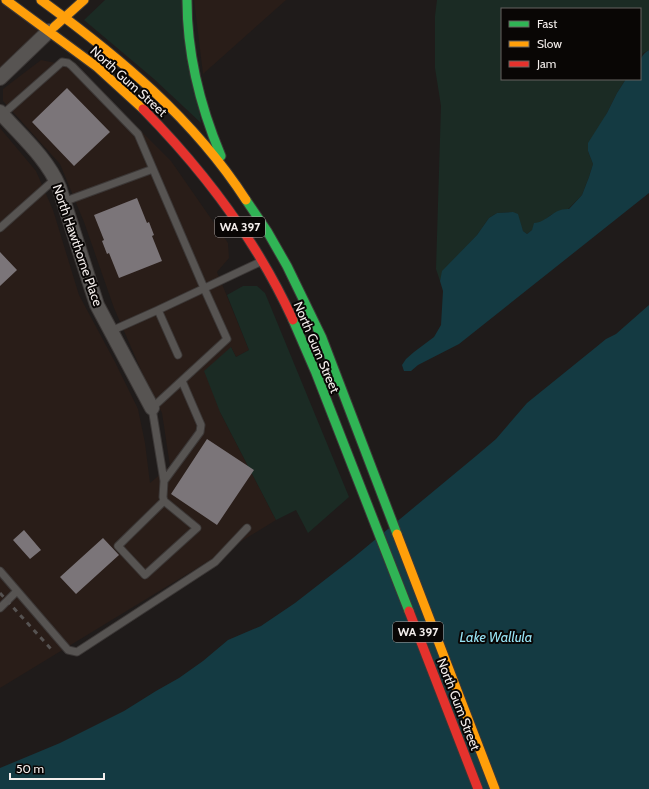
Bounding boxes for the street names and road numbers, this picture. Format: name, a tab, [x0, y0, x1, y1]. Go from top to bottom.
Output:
street label: North Gum Street	[87, 42, 171, 120]
street label: North Hawthorne Place	[50, 182, 106, 308]
road number: WA 397	[215, 217, 265, 237]
street label: North Gum Street	[291, 299, 344, 396]
road number: WA 397	[393, 622, 443, 642]
street label: North Gum Street	[434, 655, 484, 753]

